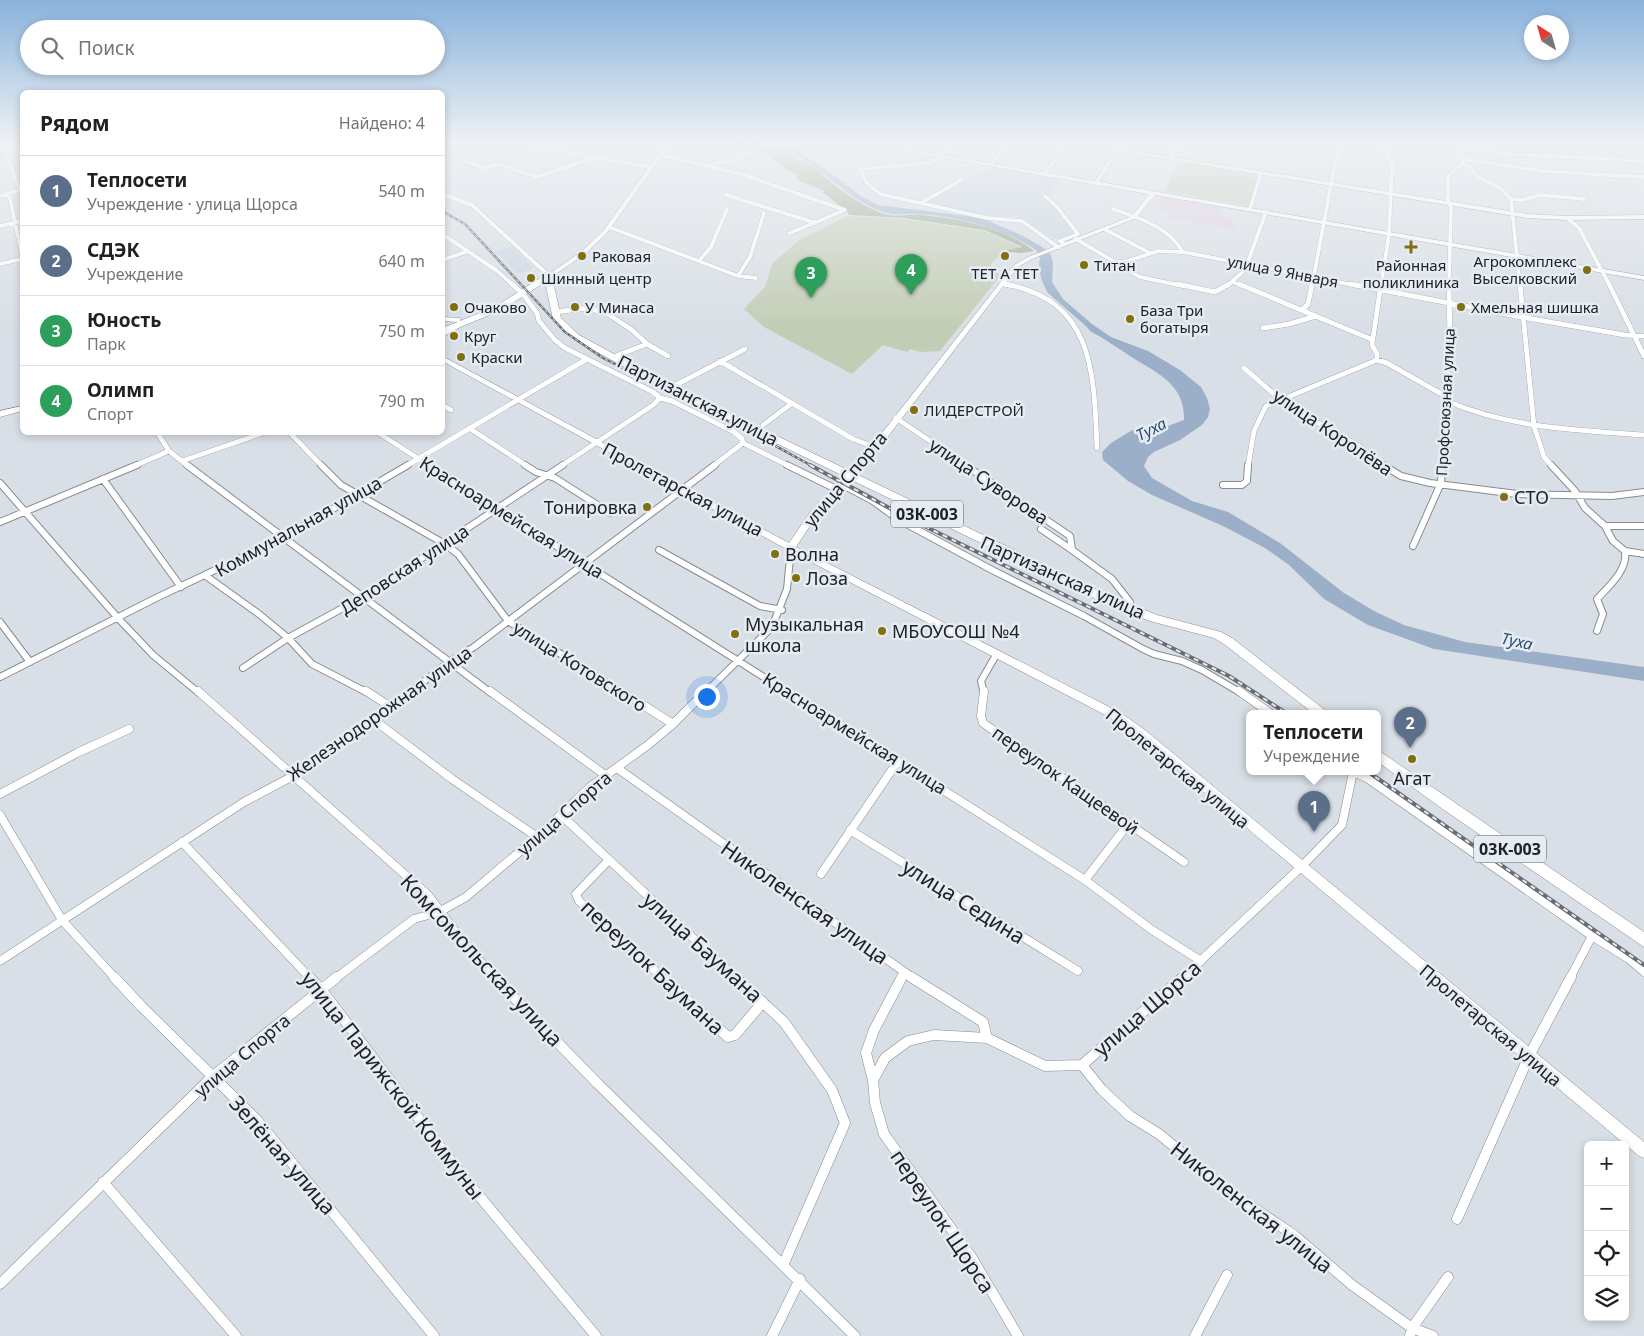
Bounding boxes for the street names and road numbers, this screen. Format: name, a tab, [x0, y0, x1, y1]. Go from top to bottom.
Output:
street label: улица 9 Января	[1226, 250, 1340, 292]
street label: Профсоюзная улица	[1431, 327, 1459, 477]
street label: Партизанская улица	[613, 349, 783, 451]
street label: улица Королёва	[1268, 383, 1398, 481]
street label: улица Спорта	[798, 426, 892, 532]
street label: улица Суворова	[925, 432, 1053, 530]
street label: Пролетарская улица	[599, 436, 767, 542]
street label: Красноармейская улица	[415, 450, 609, 584]
street label: Коммунальная улица	[210, 470, 386, 582]
road number: 03К-003	[891, 500, 963, 528]
street label: Деповская улица	[335, 518, 473, 620]
street label: Партизанская улица	[977, 530, 1149, 624]
street label: улица Котовского	[509, 615, 651, 717]
street label: Железнодорожная улица	[282, 640, 476, 786]
street label: Красноармейская улица	[758, 666, 952, 800]
street label: Пролетарская улица	[1101, 702, 1255, 834]
street label: переулок Кащеевой	[988, 720, 1144, 840]
street label: улица Спорта	[512, 765, 616, 861]
street label: Николенская улица	[716, 834, 894, 970]
road number: 03К-003	[1474, 836, 1546, 862]
street label: улица Седина	[897, 852, 1031, 950]
street label: Комсомольская улица	[395, 868, 569, 1052]
street label: улица Баумана	[637, 886, 769, 1008]
street label: переулок Баумана	[575, 893, 731, 1041]
street label: улица Щорса	[1087, 954, 1207, 1062]
street label: Пролетарская улица	[1415, 958, 1567, 1092]
street label: улица Парижской Коммуны	[295, 965, 491, 1205]
street label: улица Спорта	[189, 1008, 295, 1102]
street label: Зелёная улица	[223, 1089, 343, 1221]
street label: Николенская улица	[1165, 1135, 1339, 1279]
street label: переулок Щорса	[884, 1144, 1002, 1298]

